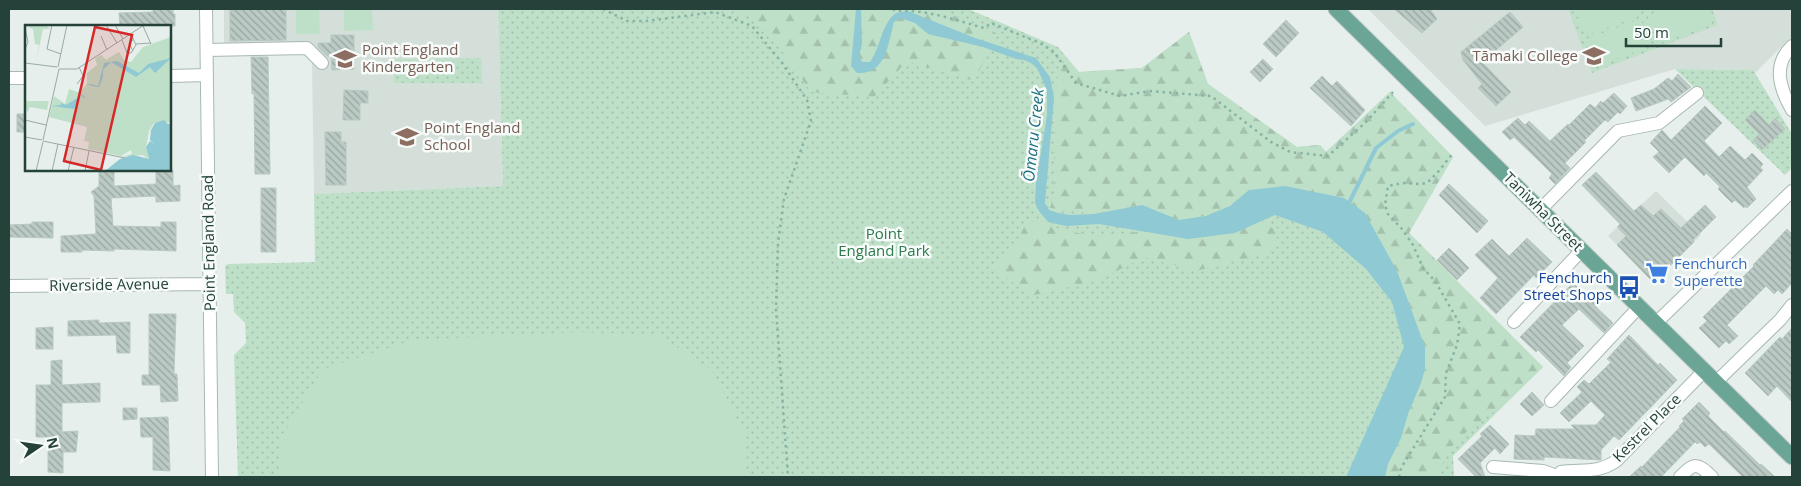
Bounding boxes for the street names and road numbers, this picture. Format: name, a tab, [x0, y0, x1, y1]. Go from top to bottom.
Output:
street label: Taniwha Street	[1500, 167, 1588, 255]
street label: Point England Road	[197, 175, 219, 311]
street label: Riverside Avenue	[49, 273, 169, 295]
street label: Kestrel Place	[1608, 389, 1685, 466]

